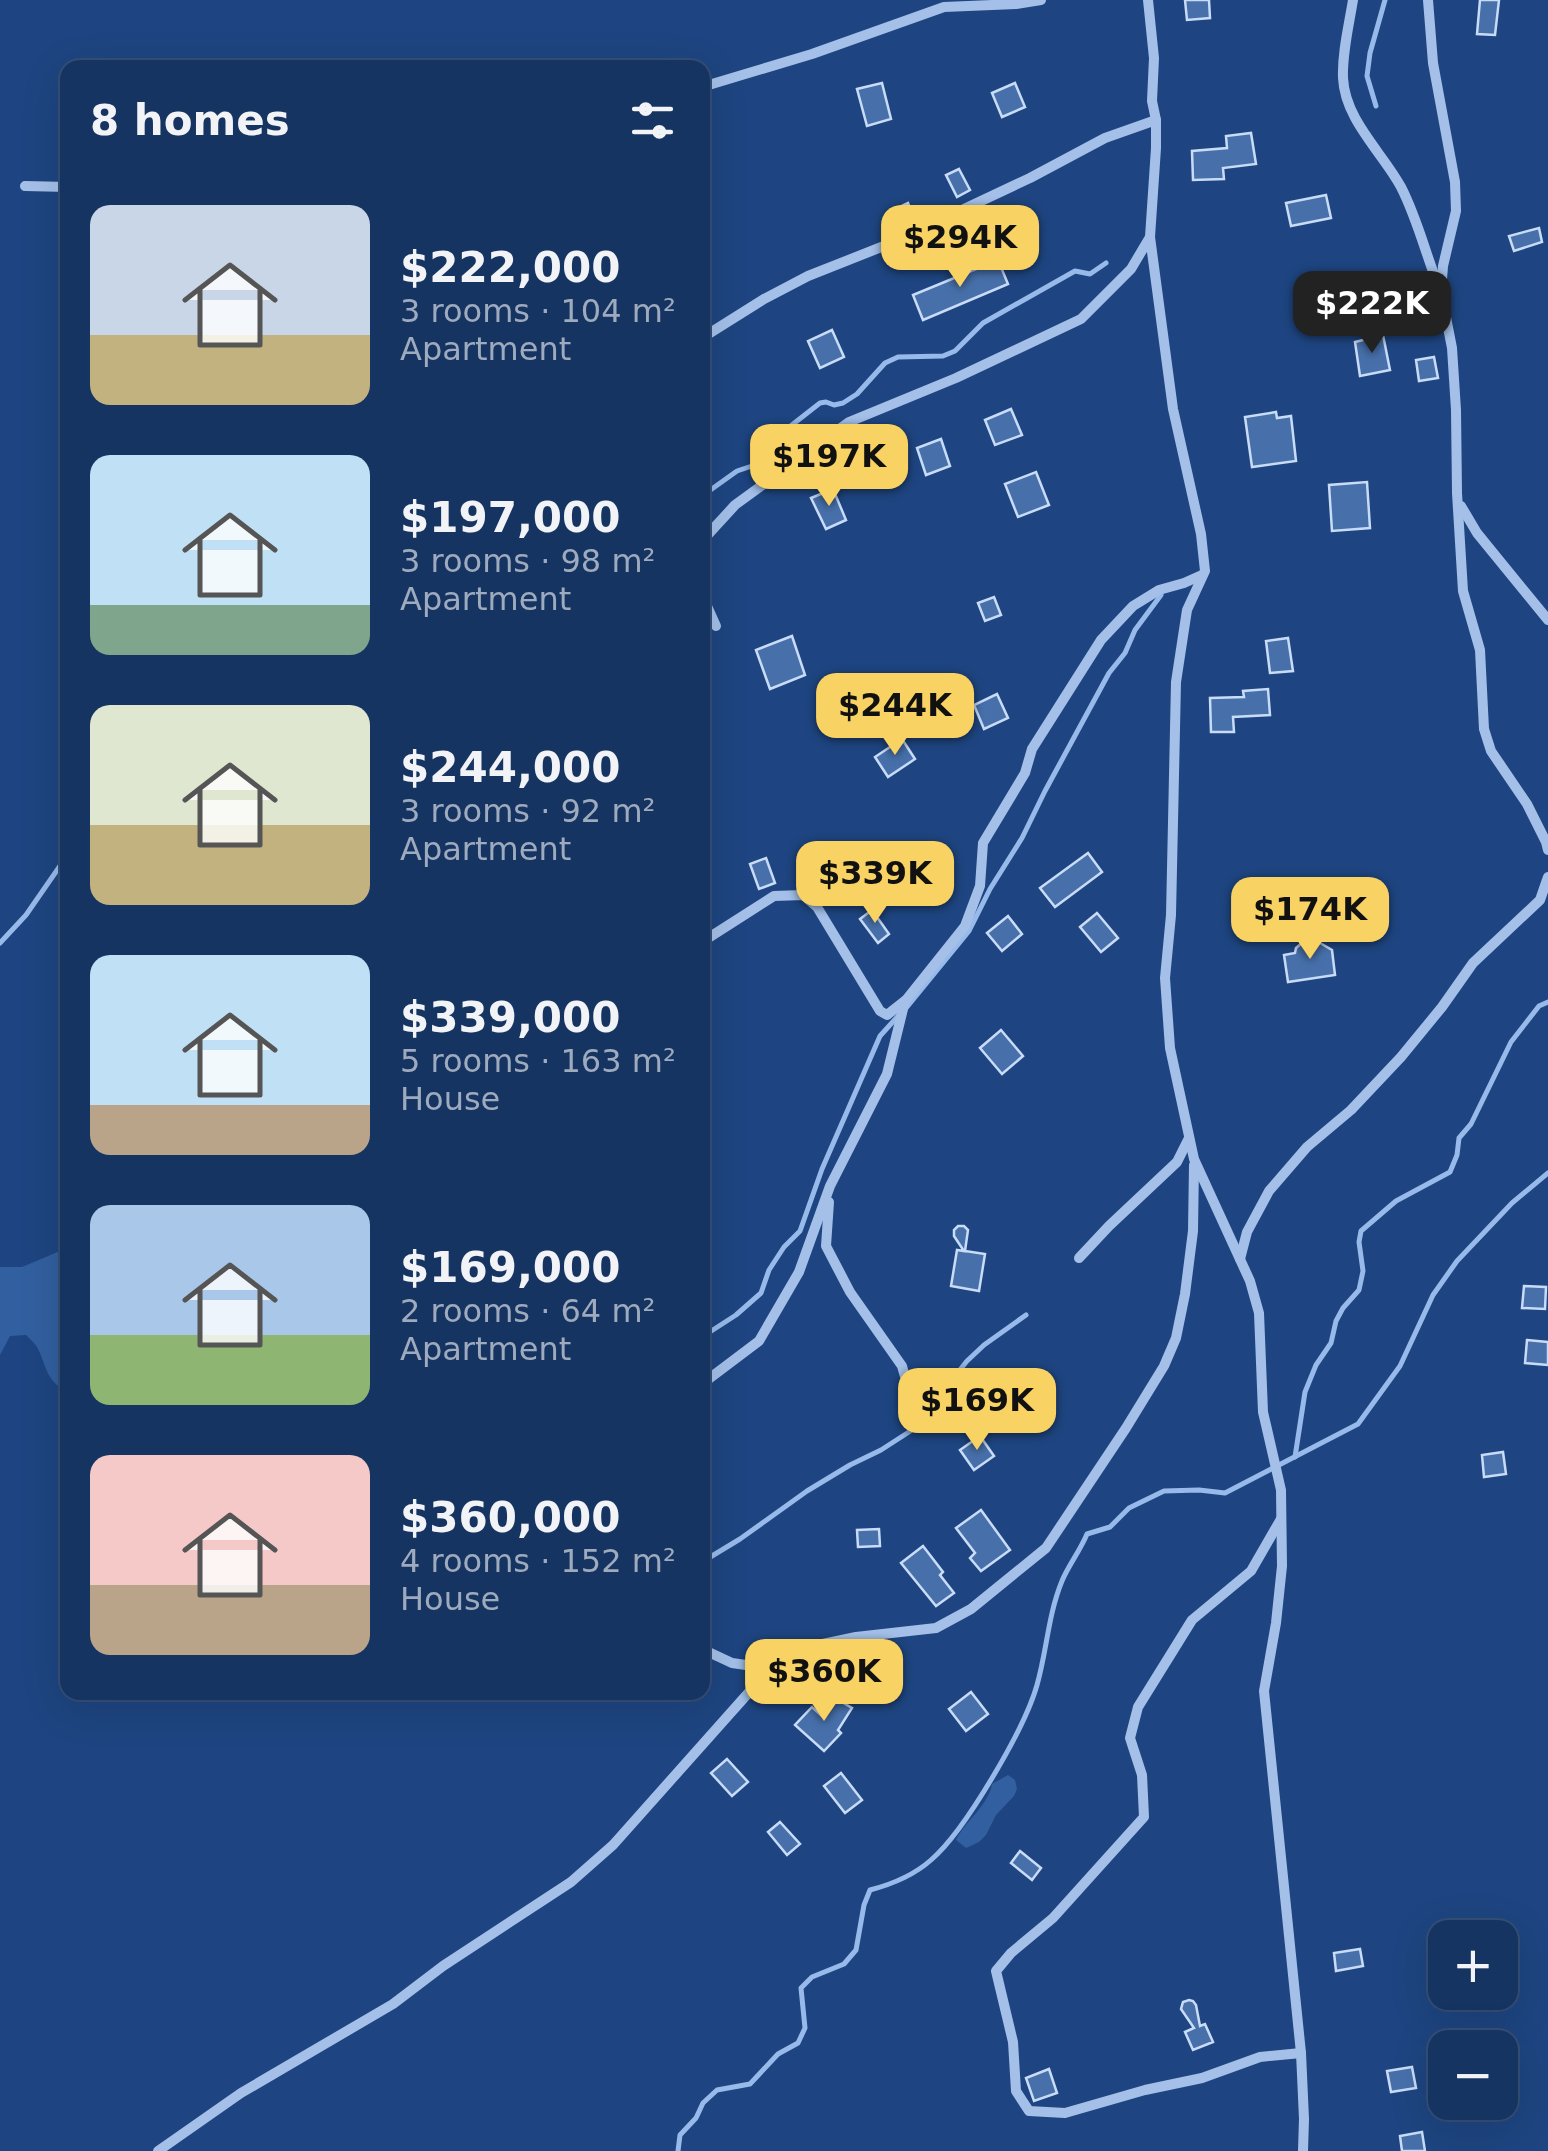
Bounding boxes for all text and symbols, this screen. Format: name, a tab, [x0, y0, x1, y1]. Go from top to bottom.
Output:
icon: filters	[625, 93, 680, 148]
text: 8 homes	[90, 96, 290, 145]
pin: $294K	[890, 205, 1030, 290]
text: $294K	[903, 218, 1017, 256]
text: $222,000	[400, 243, 621, 292]
icon: home	[170, 245, 290, 365]
pin: $222K	[1302, 271, 1442, 356]
text: $222K	[1315, 284, 1429, 322]
text: 3 rooms · 104 m²	[400, 292, 676, 330]
text: Apartment	[400, 330, 571, 368]
pin: $197K	[759, 424, 899, 509]
text: $197K	[772, 437, 886, 475]
text: $197,000	[400, 493, 621, 542]
icon: home	[170, 495, 290, 615]
text: 3 rooms · 98 m²	[400, 542, 655, 580]
text: Apartment	[400, 580, 571, 618]
pin: $244K	[825, 673, 965, 758]
text: $244K	[838, 686, 952, 724]
text: $244,000	[400, 743, 621, 792]
icon: home	[170, 745, 290, 865]
text: 3 rooms · 92 m²	[400, 792, 655, 830]
text: Apartment	[400, 830, 571, 868]
pin: $339K	[805, 841, 945, 926]
text: $339K	[818, 854, 932, 892]
pin: $174K	[1240, 877, 1380, 962]
text: $174K	[1253, 890, 1367, 928]
text: $339,000	[400, 993, 621, 1042]
icon: home	[170, 995, 290, 1115]
text: 5 rooms · 163 m²	[400, 1042, 676, 1080]
text: House	[400, 1080, 500, 1118]
text: $169,000	[400, 1243, 621, 1292]
icon: home	[170, 1245, 290, 1365]
text: 2 rooms · 64 m²	[400, 1292, 655, 1330]
text: Apartment	[400, 1330, 571, 1368]
pin: $169K	[907, 1368, 1047, 1453]
text: $169K	[920, 1381, 1034, 1419]
text: $360,000	[400, 1493, 621, 1542]
icon: home	[170, 1495, 290, 1615]
text: 4 rooms · 152 m²	[400, 1542, 676, 1580]
text: House	[400, 1580, 500, 1618]
pin: $360K	[754, 1639, 894, 1724]
text: $360K	[767, 1652, 881, 1690]
map controls	[1428, 1920, 1518, 2120]
button: +	[1428, 1920, 1518, 2010]
button: −	[1428, 2030, 1518, 2120]

